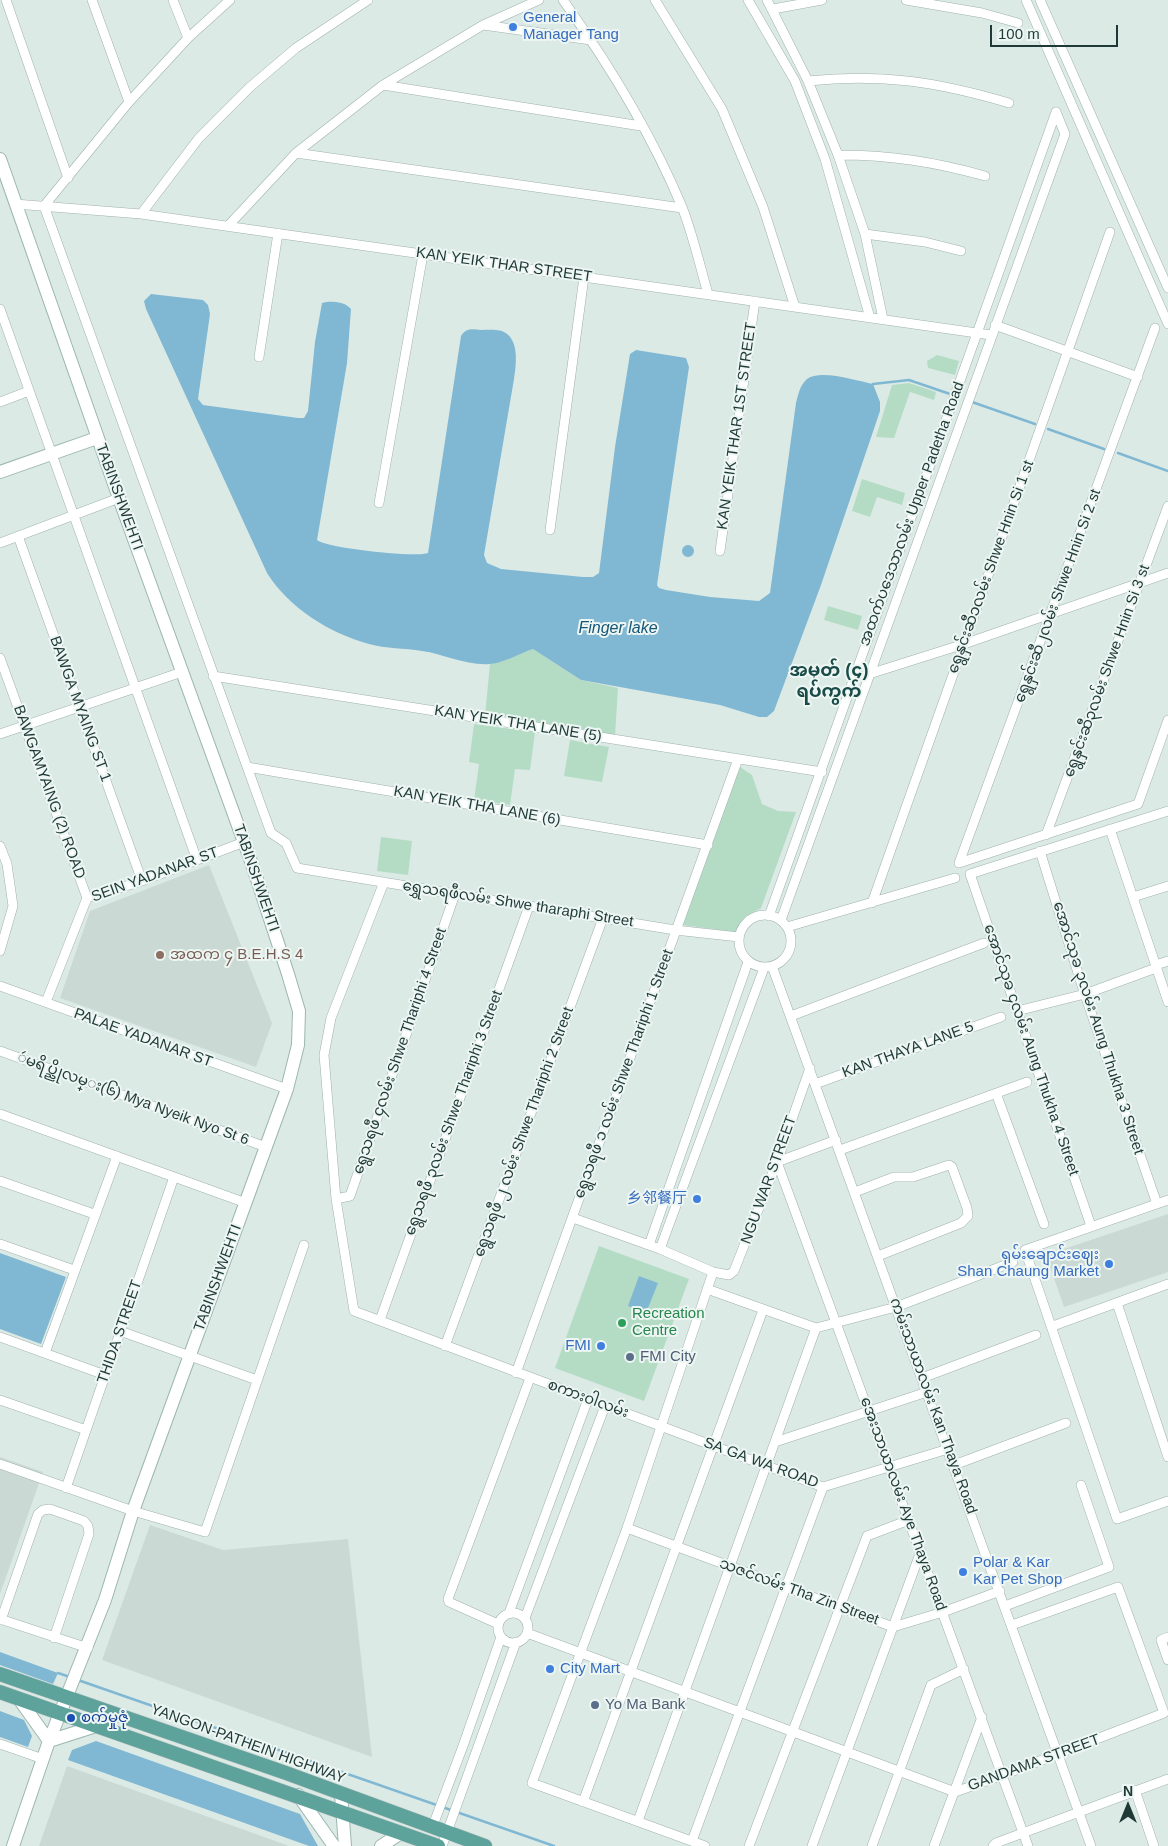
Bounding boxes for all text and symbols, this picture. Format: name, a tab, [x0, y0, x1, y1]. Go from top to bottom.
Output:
place label: General Manager Tang	[523, 9, 619, 44]
scale bar	[993, 15, 1120, 47]
marker: General Manager Tang	[507, 21, 519, 33]
text: 100 m	[998, 25, 1040, 42]
street label: KAN YEIK THAR STREET	[415, 244, 593, 286]
street label: KAN YEIK THAR 1ST STREET	[714, 321, 760, 531]
street label: အထက်ပဒေသာလမ်း Upper Padetha Road	[856, 379, 968, 649]
street label: TABINSHWEHTI	[91, 441, 147, 553]
street label: ရွေနှင်းဆီ၁လမ်း Shwe Hnin Si 1 st	[944, 458, 1038, 676]
street label: ရွေနှင်းဆီ၂လမ်း Shwe Hnin Si 2 st	[1011, 487, 1105, 705]
street label: ရွေနှင်းဆီ၃လမ်း Shwe Hnin Si 3 st	[1060, 562, 1154, 780]
water label: Finger lake	[578, 619, 658, 639]
street label: BAWGA MYAING ST 1	[45, 634, 115, 784]
district label: အမှတ် (၄) ရပ်ကွက်	[790, 660, 868, 702]
street label: KAN YEIK THA LANE (5)	[433, 702, 603, 746]
street label: BAWGAMYAING (2) ROAD	[9, 703, 89, 881]
street label: KAN YEIK THA LANE (6)	[392, 782, 562, 830]
street label: TABINSHWEHTI	[229, 822, 283, 934]
street label: SEIN YADANAR ST	[89, 844, 221, 906]
street label: ရွှေသရဖီလမ်း Shwe tharaphi Street	[401, 877, 635, 931]
street label: အောင်သုခ ၃လမ်း Aung Thukha 3 Street	[1049, 899, 1147, 1157]
street label: အောင်သုခ ၄လမ်း Aung Thukha 4 Street	[979, 922, 1083, 1178]
street label: ရွေသရဖီ ၄လမ်း Shwe Thariphi 4 Street	[349, 925, 451, 1177]
place label: အထက ၄ B.E.H.S 4	[170, 946, 303, 964]
street label: ရွေသရဖီ ၁ လမ်း Shwe Thariphi 1 Street	[570, 947, 678, 1201]
marker: အထက ၄ B.E.H.S 4	[154, 949, 166, 961]
street label: ရွေသရဖီ ၃လမ်း Shwe Thariphi 3 Street	[401, 988, 507, 1238]
street label: PALAE YADANAR ST	[71, 1005, 215, 1071]
street label: ရွေသရဖီ ၂ လမ်း Shwe Thariphi 2 Street	[470, 1005, 578, 1259]
street label: KAN THAYA LANE 5	[840, 1018, 976, 1082]
street label: ဴမရိပ္ညိုလမ္း(၆) Mya Nyeik Nyo St 6	[15, 1049, 251, 1149]
street label: NGU WAR STREET	[737, 1113, 801, 1247]
place label: 乡邻餐厅	[627, 1190, 687, 1208]
marker: 乡邻餐厅	[691, 1193, 703, 1205]
street label: TABINSHWEHTI	[190, 1222, 246, 1334]
place label: ရှမ်းချောင်းဈေး Shan Chaung Market	[957, 1246, 1099, 1281]
marker: ရှမ်းချောင်းဈေး Shan Chaung Market	[1103, 1258, 1115, 1270]
street label: THIDA STREET	[94, 1278, 146, 1386]
street label: ကမ်းသာယာလမ်း Kan Thaya Road	[885, 1296, 981, 1516]
place label: Recreation Centre	[632, 1305, 705, 1340]
marker: Recreation Centre	[616, 1317, 628, 1329]
place label: FMI	[565, 1337, 591, 1355]
marker: FMI	[595, 1340, 607, 1352]
place label: FMI City	[640, 1348, 696, 1366]
marker: FMI City	[624, 1351, 636, 1363]
street label: စကား၀ါလမ်း	[545, 1376, 631, 1422]
street label: အေးသာယာလမ်း Aye Thaya Road	[856, 1395, 950, 1613]
street label: SA GA WA ROAD	[701, 1434, 821, 1492]
place label: Polar & Kar Kar Pet Shop	[973, 1554, 1062, 1589]
street label: သဇင်လမ်း Tha Zin Street	[717, 1555, 881, 1629]
marker: Polar & Kar Kar Pet Shop	[957, 1566, 969, 1578]
place label: City Mart	[560, 1660, 620, 1678]
marker: City Mart	[544, 1663, 556, 1675]
place label: Yo Ma Bank	[605, 1696, 685, 1714]
marker: Yo Ma Bank	[589, 1699, 601, 1711]
street label: YANGON-PATHEIN HIGHWAY	[148, 1700, 348, 1788]
place label: စက်မှုဇုံ	[81, 1709, 128, 1727]
marker: စက်မှုဇုံ	[65, 1712, 77, 1724]
street label: GANDAMA STREET	[966, 1731, 1102, 1795]
north arrow	[1103, 1781, 1153, 1831]
text: N	[1123, 1783, 1133, 1799]

